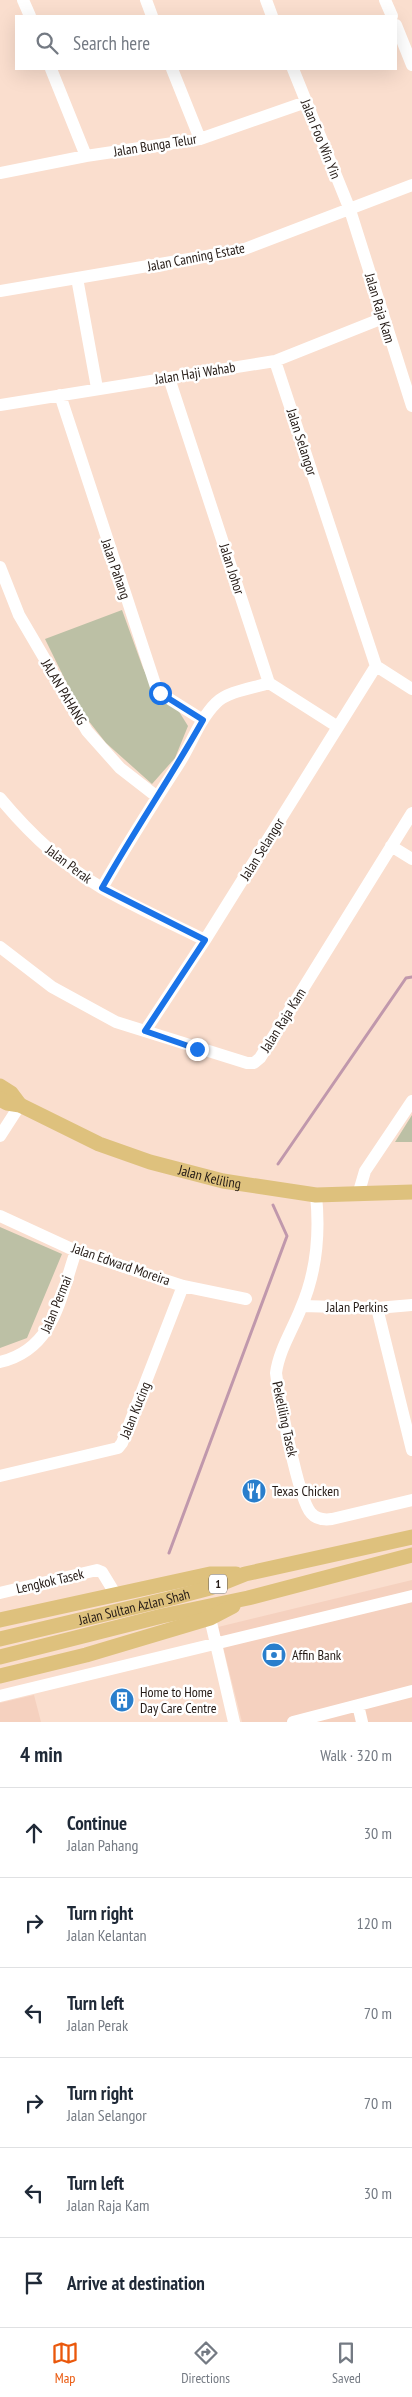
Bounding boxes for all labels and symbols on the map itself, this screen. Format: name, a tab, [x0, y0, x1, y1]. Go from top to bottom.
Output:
street label: Jalan Foo Win Yin	[296, 96, 345, 181]
street label: Jalan Bunga Telur	[111, 130, 198, 161]
street label: Jalan Canning Estate	[145, 239, 247, 275]
street label: Jalan Raja Kam	[361, 270, 399, 345]
street label: Jalan Haji Wahab	[152, 358, 237, 388]
street label: Jalan Selangor	[282, 405, 321, 478]
street label: Jalan Pahang	[97, 536, 135, 601]
street label: Jalan Johor	[215, 540, 249, 597]
street label: JALAN PAHANG	[37, 655, 91, 728]
route start	[149, 682, 172, 705]
street label: Jalan Selangor	[235, 815, 288, 884]
street label: Jalan Perak	[41, 840, 96, 888]
street label: Jalan Raja Kam	[256, 985, 310, 1056]
route end	[186, 1038, 209, 1061]
street label: Jalan Keliling	[175, 1160, 242, 1193]
street label: Jalan Edward Moreira	[69, 1238, 173, 1289]
street label: Jalan Permai	[36, 1273, 76, 1336]
street label: Jalan Perkins	[325, 1298, 388, 1316]
street label: Jalan Kucing	[115, 1379, 155, 1442]
street label: Pekeliling Tasek	[268, 1380, 302, 1459]
restaurant icon: Texas Chicken	[241, 1478, 267, 1504]
place label: Texas Chicken	[272, 1482, 339, 1500]
street label: Lengkok Tasek	[14, 1564, 86, 1598]
road number: 1	[209, 1575, 227, 1594]
street label: Jalan Sultan Azlan Shah	[76, 1585, 192, 1629]
bank icon: Affin Bank	[261, 1642, 287, 1668]
place label: Affin Bank	[292, 1646, 342, 1664]
place label: Home to Home Day Care Centre	[140, 1683, 217, 1717]
building icon: Home to Home Day Care Centre	[109, 1687, 135, 1713]

